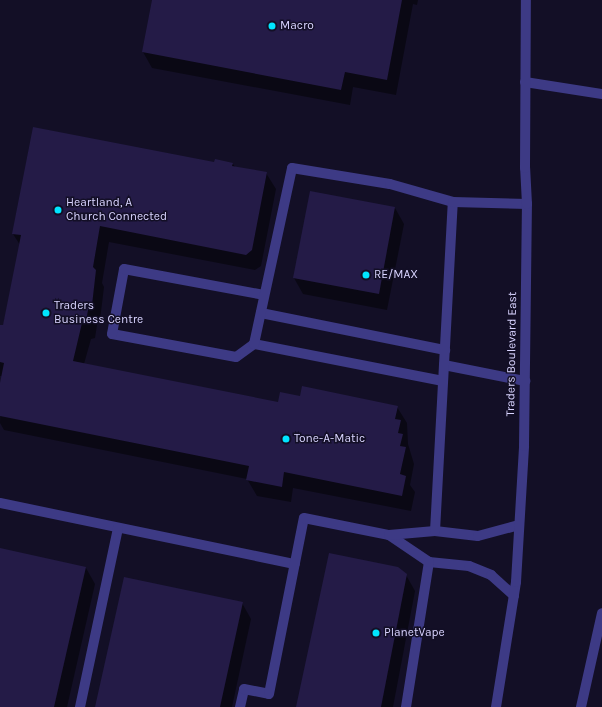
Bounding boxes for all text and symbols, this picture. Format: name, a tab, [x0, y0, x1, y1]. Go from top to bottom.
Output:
place label: Macro	[280, 19, 314, 33]
marker: Macro	[267, 21, 277, 31]
place label: Heartland, A Church Connected	[66, 196, 167, 224]
marker: Heartland, A Church Connected	[53, 205, 63, 215]
place label: RE/MAX	[374, 268, 418, 282]
marker: RE/MAX	[361, 270, 371, 280]
street label: Traders Boulevard East	[504, 292, 520, 416]
place label: Traders Business Centre	[54, 299, 143, 327]
marker: Traders Business Centre	[41, 308, 51, 318]
place label: Tone-A-Matic	[294, 432, 365, 446]
marker: Tone-A-Matic	[281, 434, 291, 444]
place label: PlanetVape	[384, 626, 445, 640]
marker: PlanetVape	[371, 628, 381, 638]

